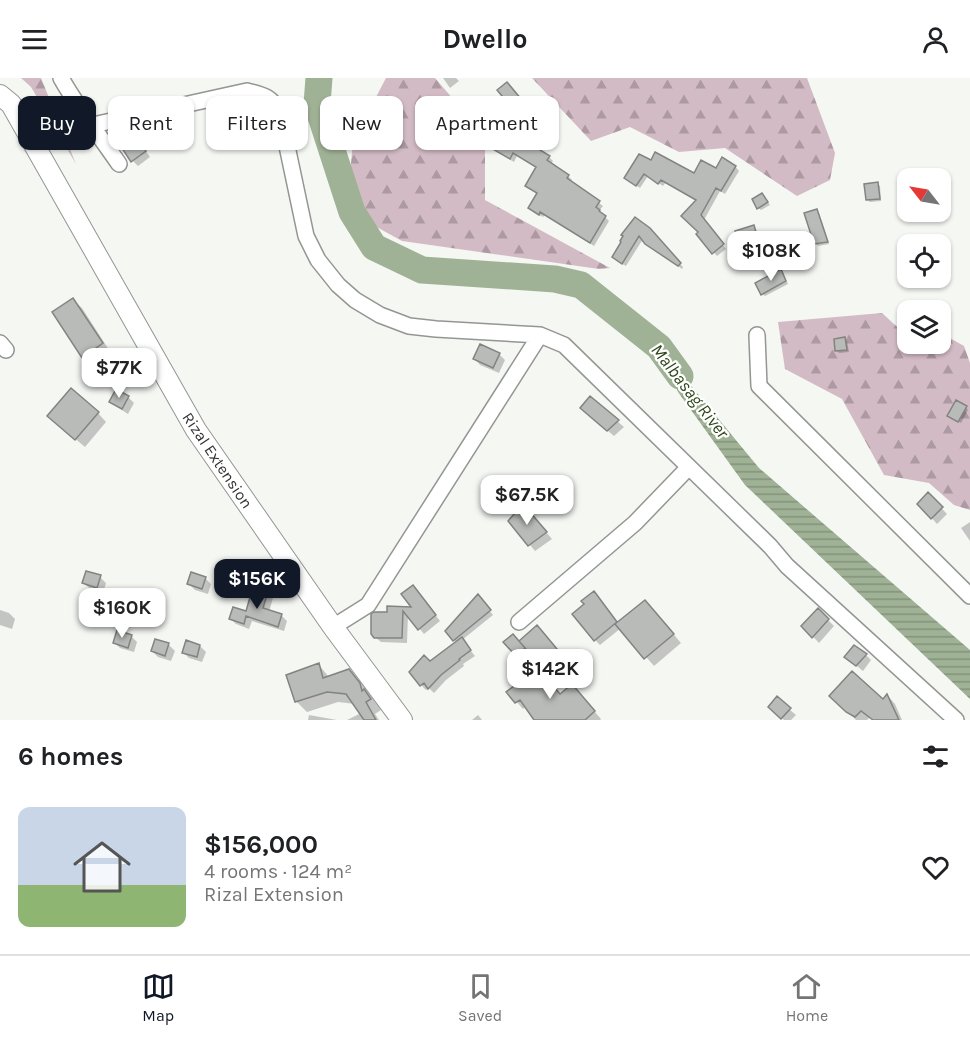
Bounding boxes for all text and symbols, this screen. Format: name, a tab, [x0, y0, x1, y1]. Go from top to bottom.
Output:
icon: menu	[18, 23, 51, 56]
text: Dwello	[442, 23, 528, 55]
icon: person	[919, 23, 952, 56]
chip: Buy	[18, 96, 96, 150]
chip: Rent	[108, 96, 194, 150]
chip: Filters	[206, 96, 308, 150]
chip: New	[320, 96, 403, 150]
chip: Apartment	[415, 96, 559, 150]
north arrow	[897, 168, 951, 222]
map controls	[897, 168, 951, 354]
pin: $108K	[729, 231, 813, 282]
button: locate	[897, 234, 951, 288]
text: $108K	[741, 239, 801, 262]
button: layers	[897, 300, 951, 354]
water label: Malbasag River	[646, 339, 734, 443]
pin: $77K	[83, 348, 155, 399]
text: $77K	[96, 356, 142, 379]
street label: Rizal Extension	[178, 409, 257, 512]
pin: $67.5K	[478, 475, 576, 526]
text: $67.5K	[495, 483, 559, 506]
pin: $156K	[215, 559, 299, 610]
text: $156K	[228, 567, 286, 590]
pin: $160K	[80, 588, 164, 639]
text: $160K	[93, 596, 151, 619]
pin: $142K	[508, 649, 592, 700]
text: $142K	[521, 657, 579, 680]
icon: filters	[919, 740, 952, 773]
text: 6 homes	[18, 741, 123, 772]
text: $156,000	[204, 829, 318, 860]
icon: home	[66, 831, 138, 903]
icon: heart	[919, 851, 952, 884]
text: 4 rooms · 124 m²	[204, 860, 352, 883]
text: Rizal Extension	[204, 883, 344, 906]
tab: Map	[142, 970, 175, 1025]
tab: Saved	[458, 970, 502, 1025]
tab: Home	[786, 970, 828, 1025]

